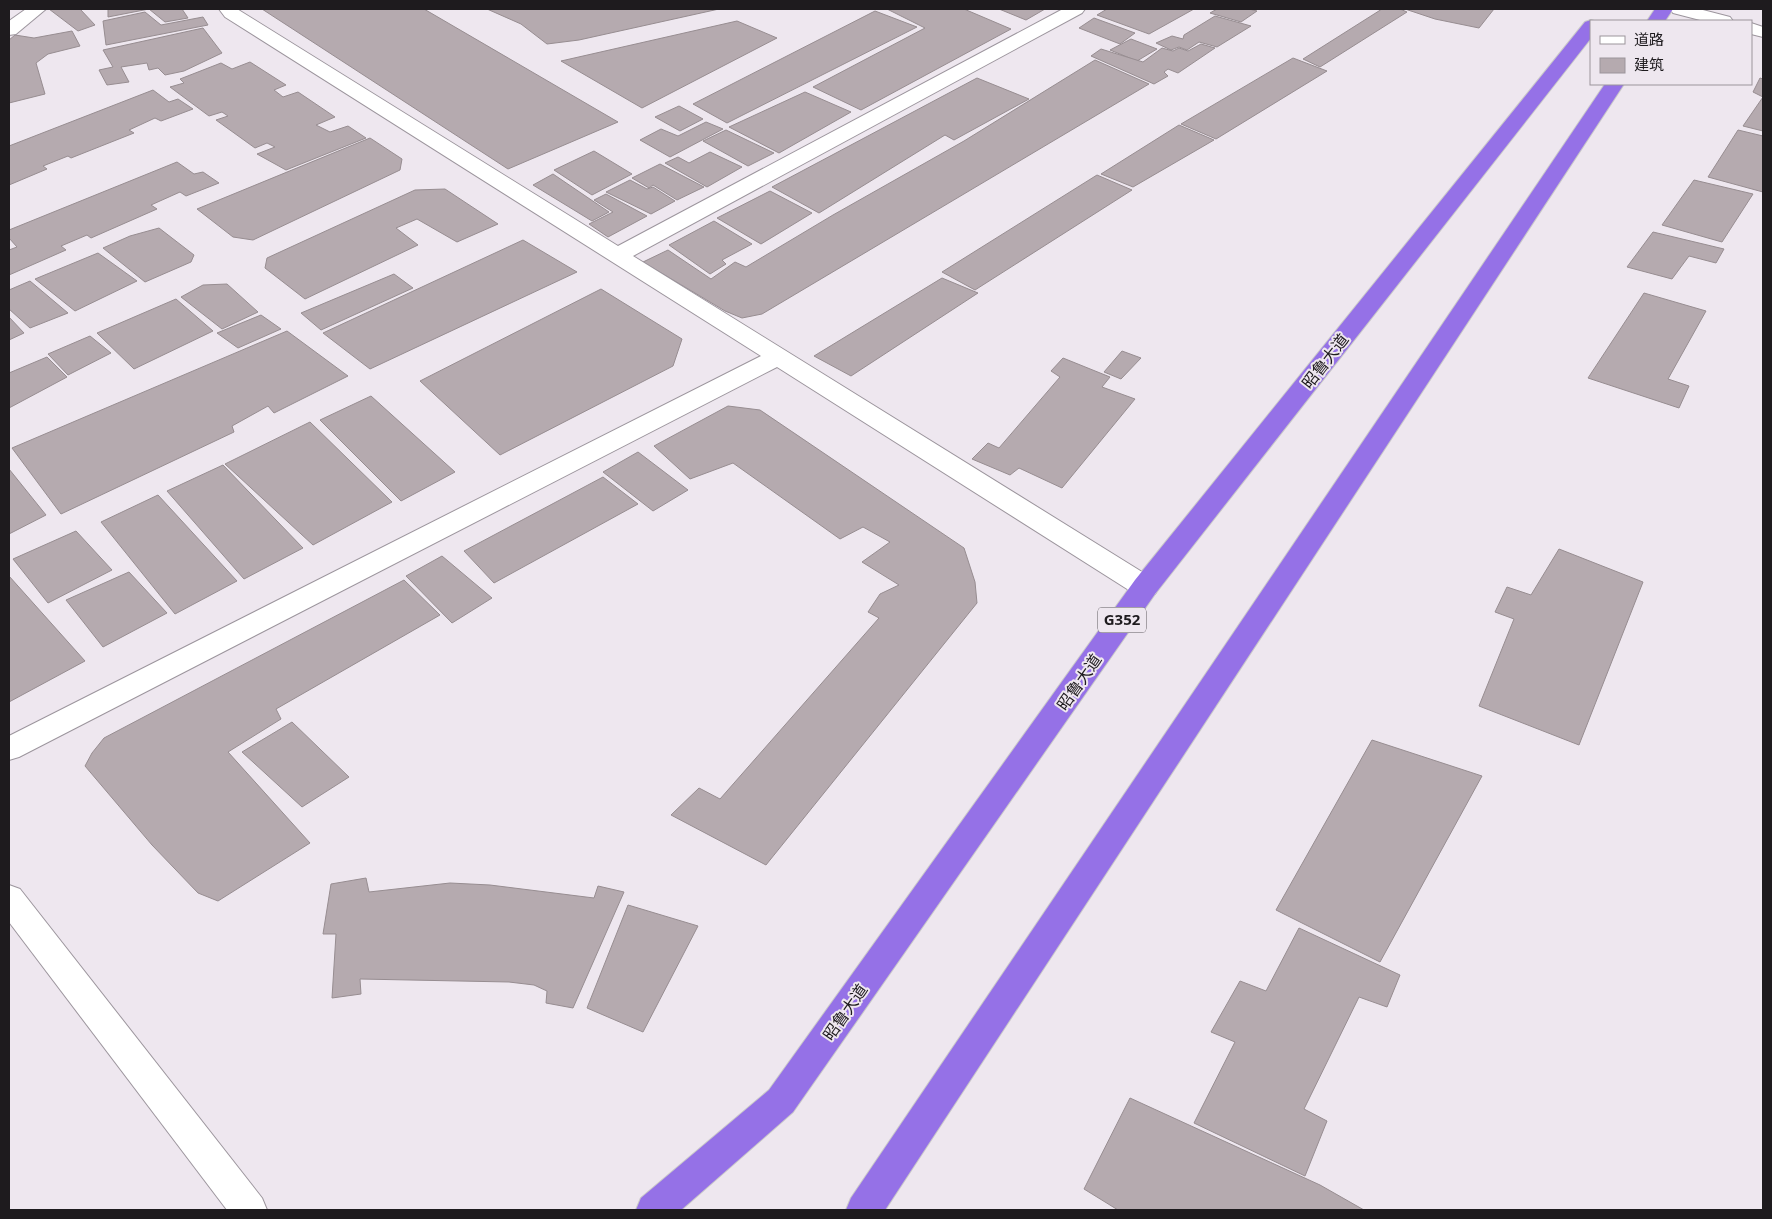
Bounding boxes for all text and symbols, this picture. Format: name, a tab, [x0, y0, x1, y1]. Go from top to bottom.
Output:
legend	[1590, 20, 1752, 85]
text: 道路	[1634, 29, 1664, 49]
text: 建筑	[1634, 54, 1664, 74]
street label: 昭鲁大道	[1297, 329, 1353, 393]
road number: G352	[1098, 608, 1146, 632]
street label: 昭鲁大道	[1052, 649, 1106, 715]
street label: 昭鲁大道	[818, 979, 872, 1045]

